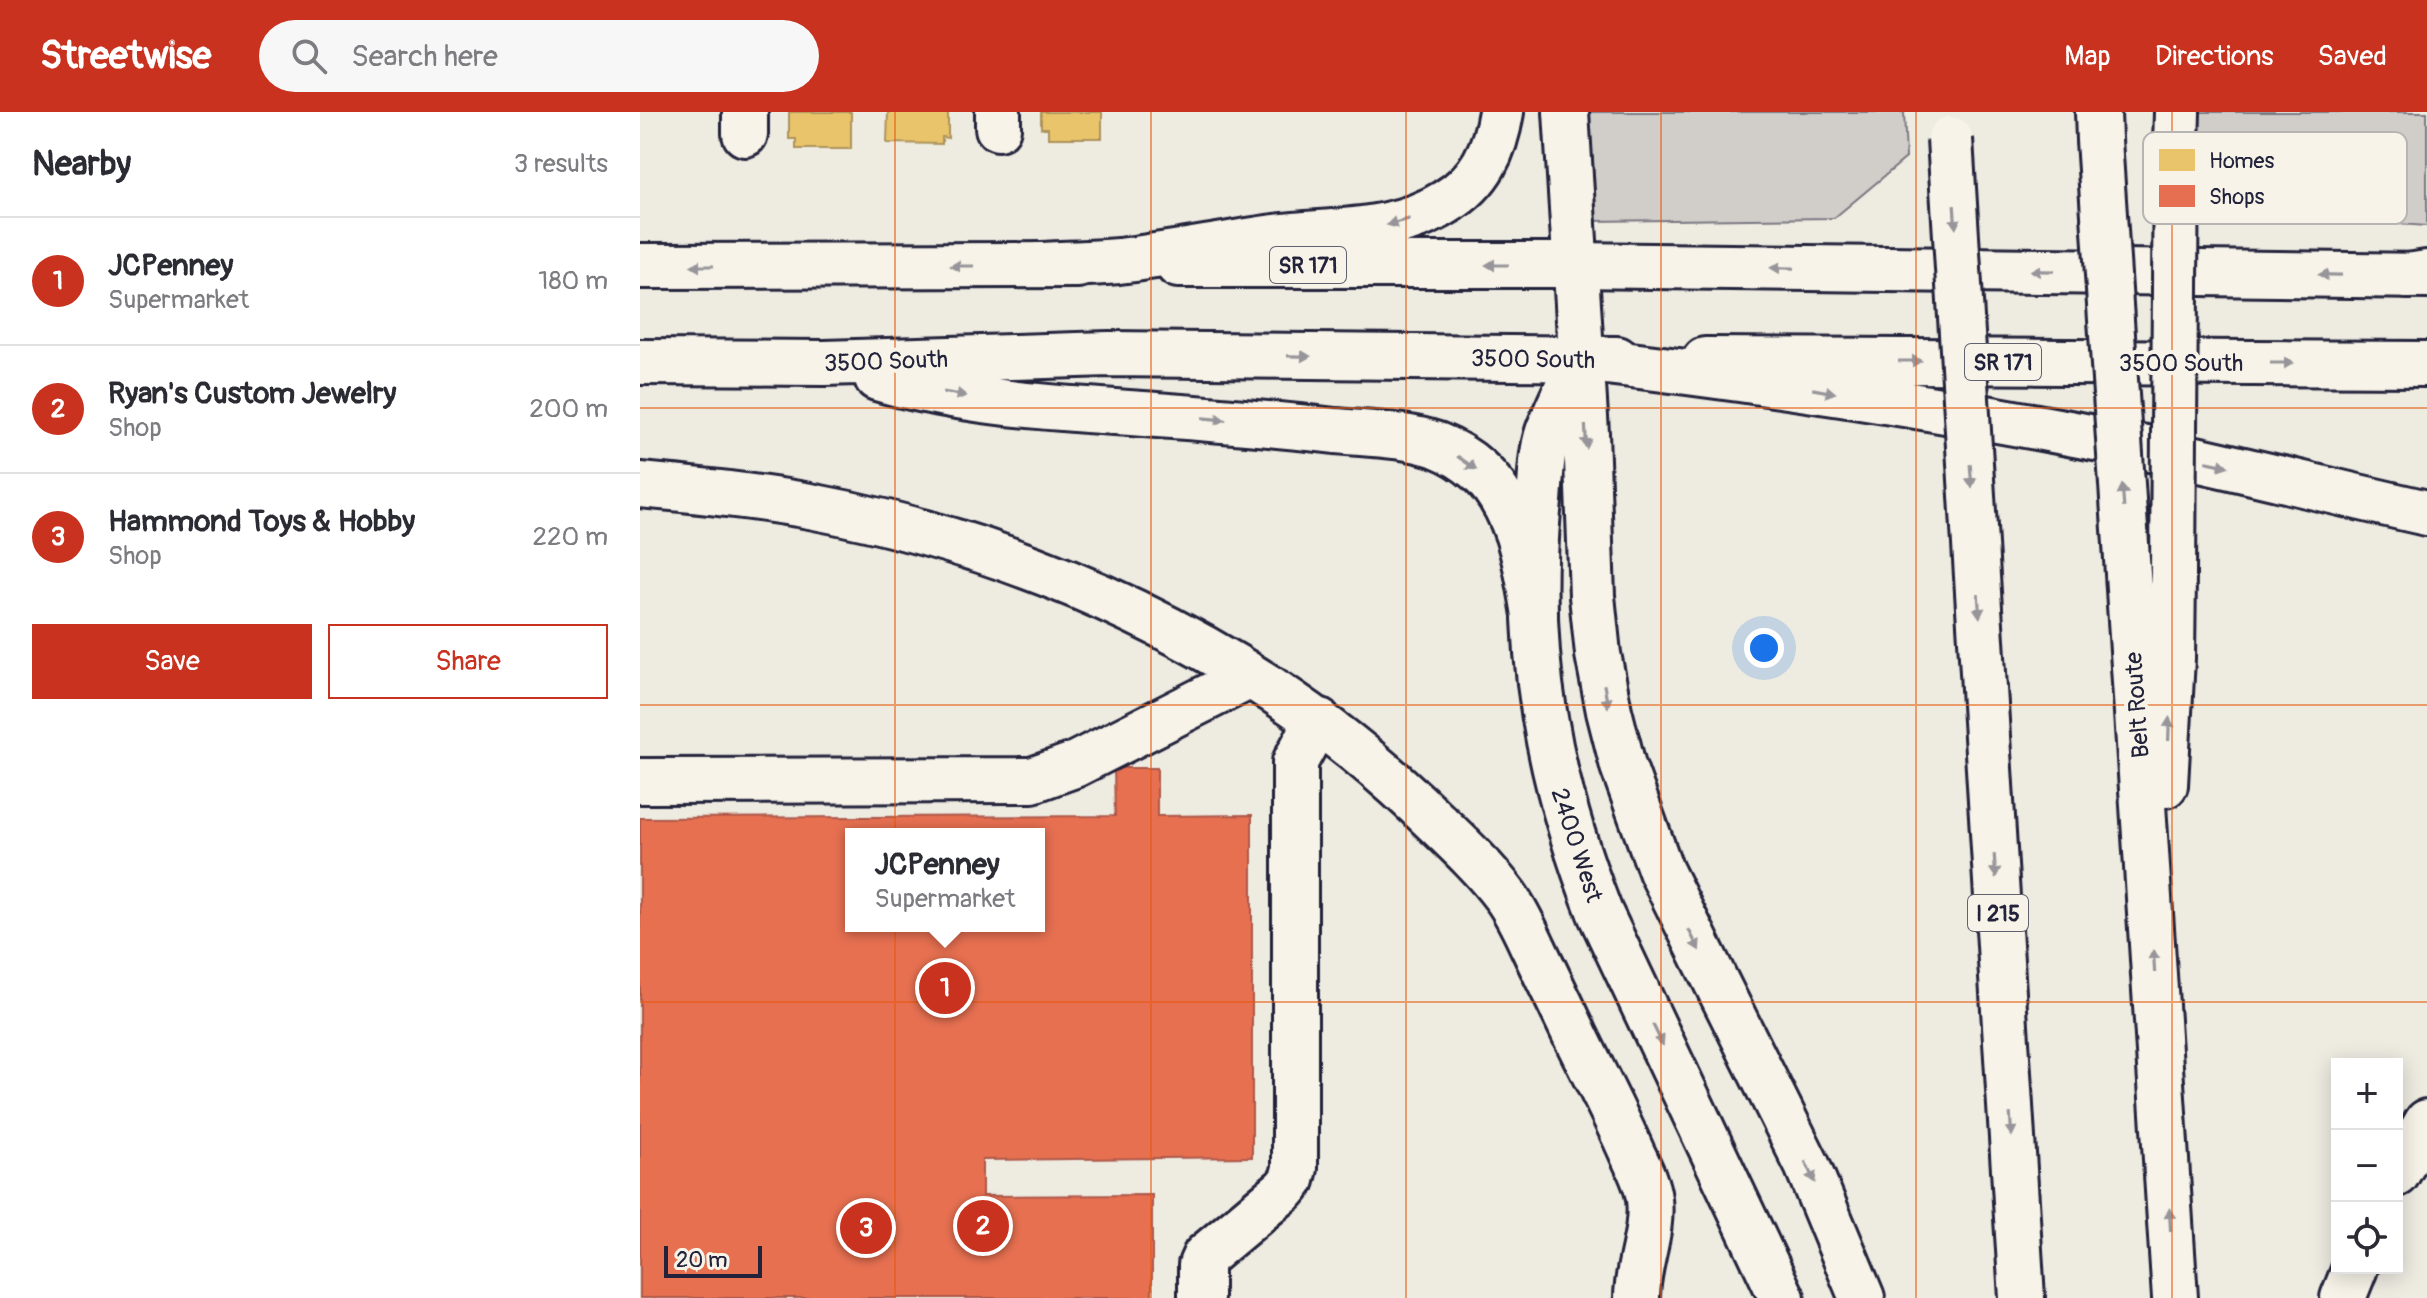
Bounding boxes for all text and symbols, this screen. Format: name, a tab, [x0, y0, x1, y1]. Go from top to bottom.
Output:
search box	[259, 20, 819, 92]
text: Streetwise	[40, 32, 211, 80]
icon: search	[287, 34, 331, 78]
text: Search here	[351, 38, 498, 75]
text: Map	[2064, 39, 2111, 74]
text: Directions	[2155, 39, 2274, 74]
text: Saved	[2318, 39, 2387, 74]
legend	[2143, 132, 2407, 224]
text: Nearby	[32, 143, 131, 186]
text: Homes	[2209, 147, 2274, 175]
text: 3 results	[514, 148, 608, 180]
text: Shops	[2209, 183, 2265, 211]
one-way arrow	[1949, 205, 1962, 230]
one-way arrow	[1386, 217, 1411, 229]
text: JCPenney	[108, 247, 233, 284]
road number: SR 171	[1270, 247, 1346, 283]
one-way arrow	[949, 259, 974, 272]
one-way arrow	[1484, 259, 1509, 271]
one-way arrow	[689, 260, 714, 272]
one-way arrow	[1769, 261, 1794, 274]
text: 1	[53, 265, 63, 297]
text: 180 m	[538, 265, 608, 297]
one-way arrow	[2029, 265, 2054, 277]
one-way arrow	[2317, 269, 2342, 281]
text: Supermarket	[108, 284, 249, 316]
street label: 3500 South	[1471, 344, 1595, 375]
road number: SR 171	[1965, 344, 2041, 380]
street label: 3500 South	[823, 345, 949, 378]
street label: 3500 South	[2119, 349, 2243, 378]
one-way arrow	[1287, 350, 1312, 362]
one-way arrow	[1898, 355, 1923, 367]
one-way arrow	[2270, 357, 2295, 369]
text: Ryan's Custom Jewelry	[108, 375, 396, 412]
one-way arrow	[1812, 386, 1837, 398]
one-way arrow	[943, 388, 968, 400]
text: 2	[51, 393, 65, 425]
text: 200 m	[529, 393, 608, 425]
text: Shop	[108, 412, 162, 444]
one-way arrow	[1202, 413, 1227, 426]
one-way arrow	[1580, 425, 1593, 450]
one-way arrow	[1457, 454, 1478, 470]
one-way arrow	[2205, 458, 2230, 471]
one-way arrow	[1965, 464, 1978, 489]
one-way arrow	[2116, 483, 2129, 508]
text: Hammond Toys & Hobby	[108, 503, 415, 540]
text: 3	[51, 521, 65, 553]
text: 220 m	[532, 521, 608, 553]
text: Shop	[108, 540, 162, 572]
one-way arrow	[1973, 594, 1986, 619]
button: Save	[32, 624, 312, 699]
button: Share	[328, 624, 608, 699]
your location	[1744, 628, 1784, 668]
street label: Belt Route	[2119, 651, 2156, 759]
one-way arrow	[1601, 684, 1613, 709]
one-way arrow	[2163, 716, 2176, 741]
street label: 2400 West	[1544, 785, 1609, 906]
popup	[845, 828, 1045, 932]
text: JCPenney	[874, 846, 1000, 883]
one-way arrow	[1989, 854, 2002, 879]
text: Supermarket	[874, 883, 1016, 915]
road number: I 215	[1968, 895, 2028, 931]
one-way arrow	[1687, 928, 1700, 951]
one-way arrow	[2147, 948, 2160, 973]
pin: 1	[919, 958, 971, 1018]
one-way arrow	[1651, 1023, 1665, 1046]
map controls	[2331, 1058, 2403, 1274]
button: +	[2331, 1058, 2403, 1130]
one-way arrow	[2005, 1113, 2018, 1138]
button: −	[2331, 1130, 2403, 1202]
one-way arrow	[1803, 1160, 1817, 1184]
pin: 2	[957, 1196, 1009, 1256]
pin: 3	[840, 1198, 892, 1258]
button: locate	[2331, 1202, 2403, 1274]
one-way arrow	[2163, 1207, 2176, 1232]
scale bar	[664, 1242, 762, 1278]
text: 20 m	[676, 1246, 728, 1274]

